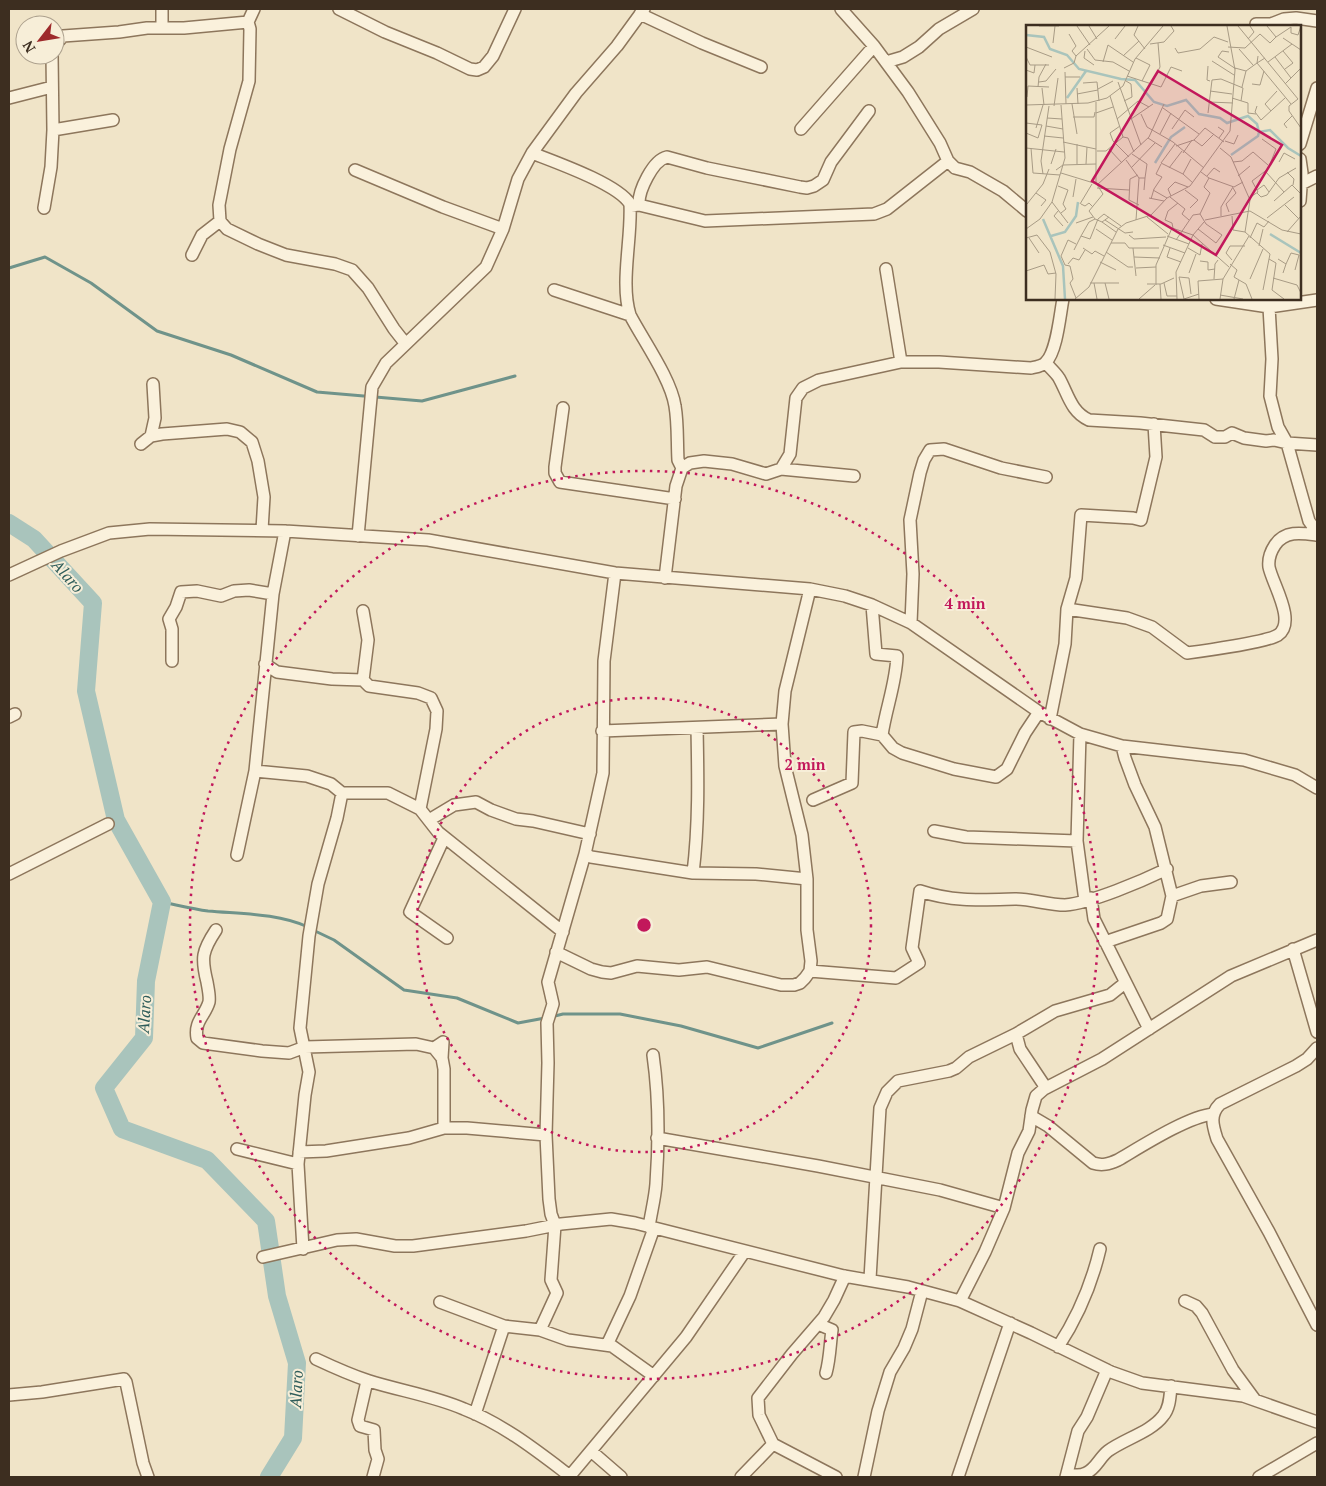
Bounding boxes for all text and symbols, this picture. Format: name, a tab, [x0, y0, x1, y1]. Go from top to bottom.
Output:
north arrow	[15, 15, 65, 65]
inset map	[1026, 25, 1301, 300]
text: N	[17, 37, 39, 56]
water label: Alaro	[46, 554, 89, 598]
text: 4 min	[944, 593, 986, 613]
text: 2 min	[784, 754, 826, 774]
centre of rings	[635, 916, 653, 934]
water label: Alaro	[132, 994, 156, 1035]
water label: Alaro	[284, 1369, 308, 1410]

